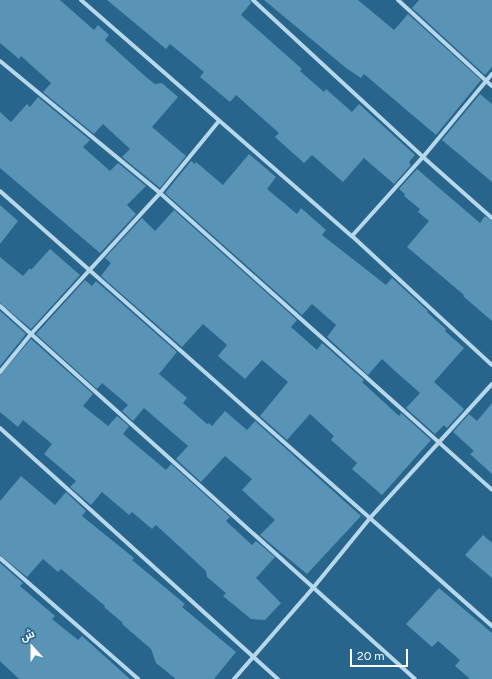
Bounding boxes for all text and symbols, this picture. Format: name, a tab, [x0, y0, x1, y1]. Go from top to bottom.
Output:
north arrow	[12, 627, 52, 667]
text: ش	[19, 627, 36, 644]
scale bar	[352, 641, 410, 667]
text: 20 m	[357, 649, 385, 663]

